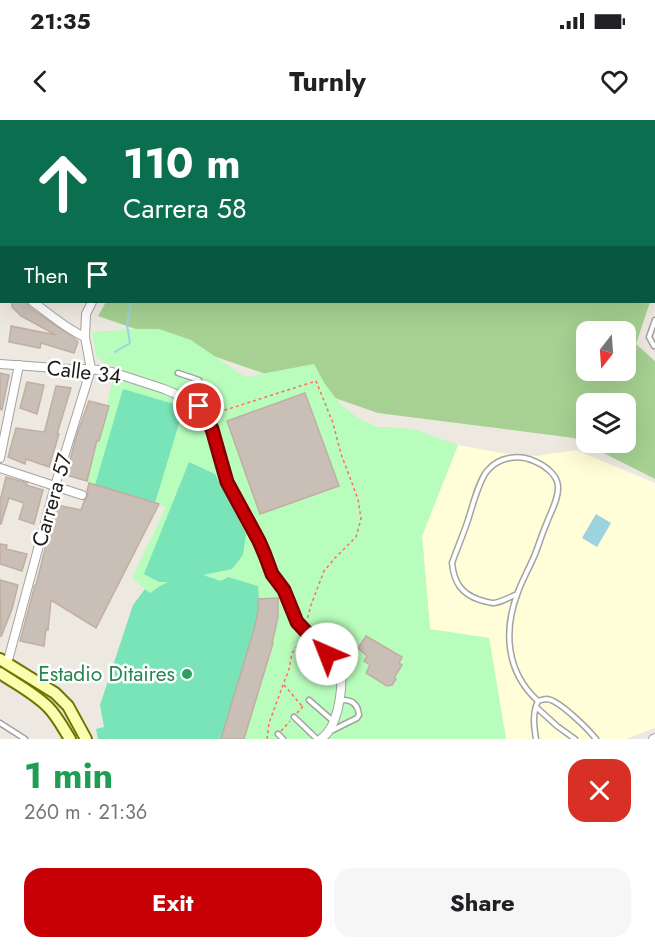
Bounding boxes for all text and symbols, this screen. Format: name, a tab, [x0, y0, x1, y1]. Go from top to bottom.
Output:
text: 21:35	[30, 5, 91, 37]
text: Turnly	[289, 62, 366, 101]
icon: back	[24, 65, 57, 98]
icon: heart	[598, 65, 631, 98]
text: 110 m	[123, 133, 241, 194]
icon: ahead	[24, 144, 102, 222]
text: Carrera 58	[123, 189, 247, 228]
icon: arrive	[81, 258, 114, 291]
text: Then	[24, 259, 69, 291]
north arrow	[576, 321, 636, 381]
map controls	[576, 321, 636, 453]
street label: Calle 34	[45, 353, 123, 391]
pin	[173, 380, 224, 431]
icon: arrive	[182, 389, 215, 422]
button: layers	[576, 393, 636, 453]
street label: Carrera 57	[24, 450, 80, 550]
position arrow	[295, 622, 359, 686]
place label: Estadio Ditaires	[38, 659, 175, 689]
marker: Estadio Ditaires	[180, 667, 194, 681]
text: 1 min	[24, 749, 113, 801]
button: close	[568, 759, 631, 822]
text: 260 m · 21:36	[24, 798, 147, 827]
button: Exit	[24, 868, 322, 937]
button: Share	[334, 868, 631, 937]

